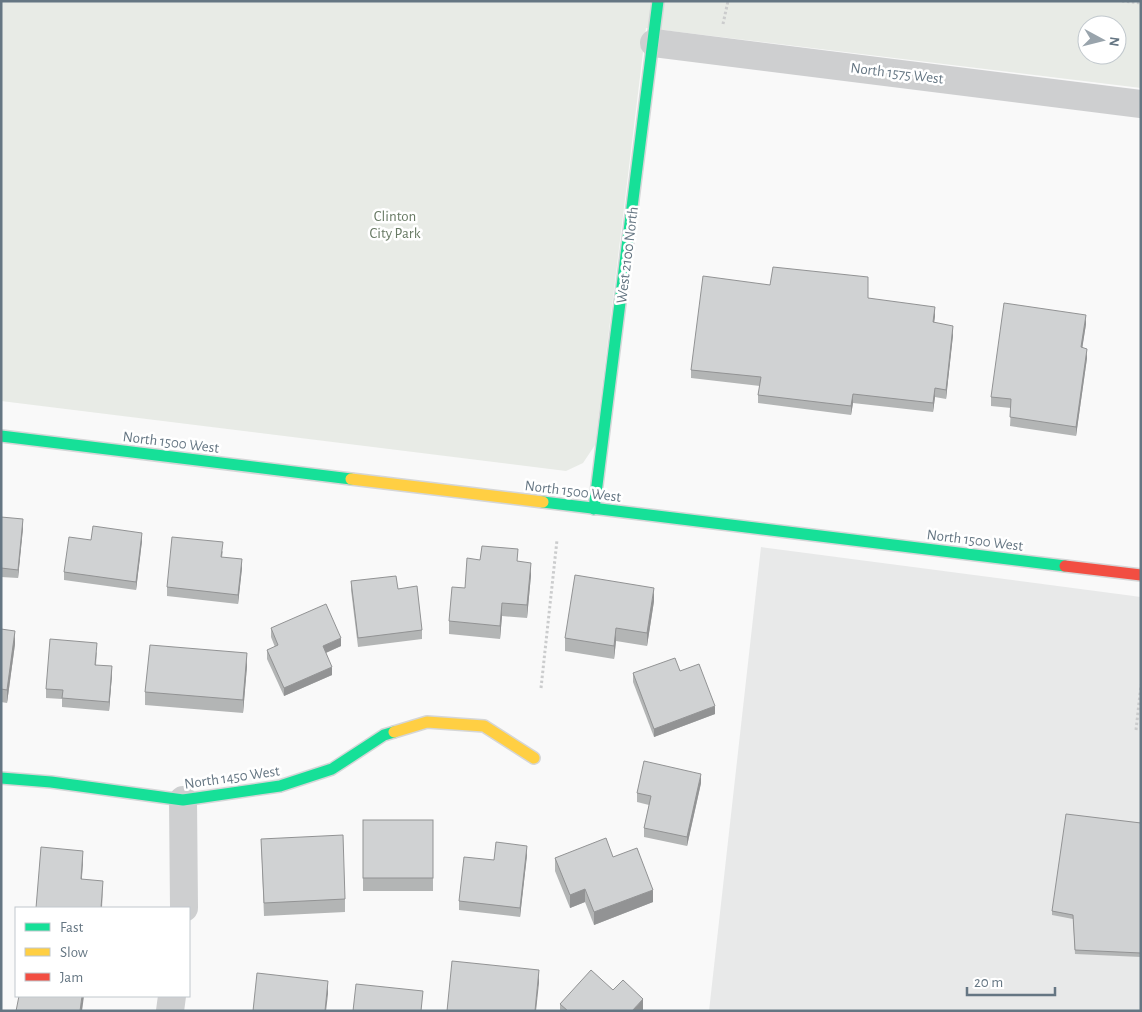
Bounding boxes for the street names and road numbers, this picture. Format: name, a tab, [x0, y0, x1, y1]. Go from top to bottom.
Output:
street label: North 1575 West	[850, 60, 944, 87]
street label: West 2100 North	[614, 206, 641, 304]
street label: North 1500 West	[122, 429, 220, 456]
street label: North 1500 West	[524, 478, 622, 505]
street label: North 1500 West	[926, 527, 1024, 554]
street label: North 1450 West	[183, 763, 281, 792]

